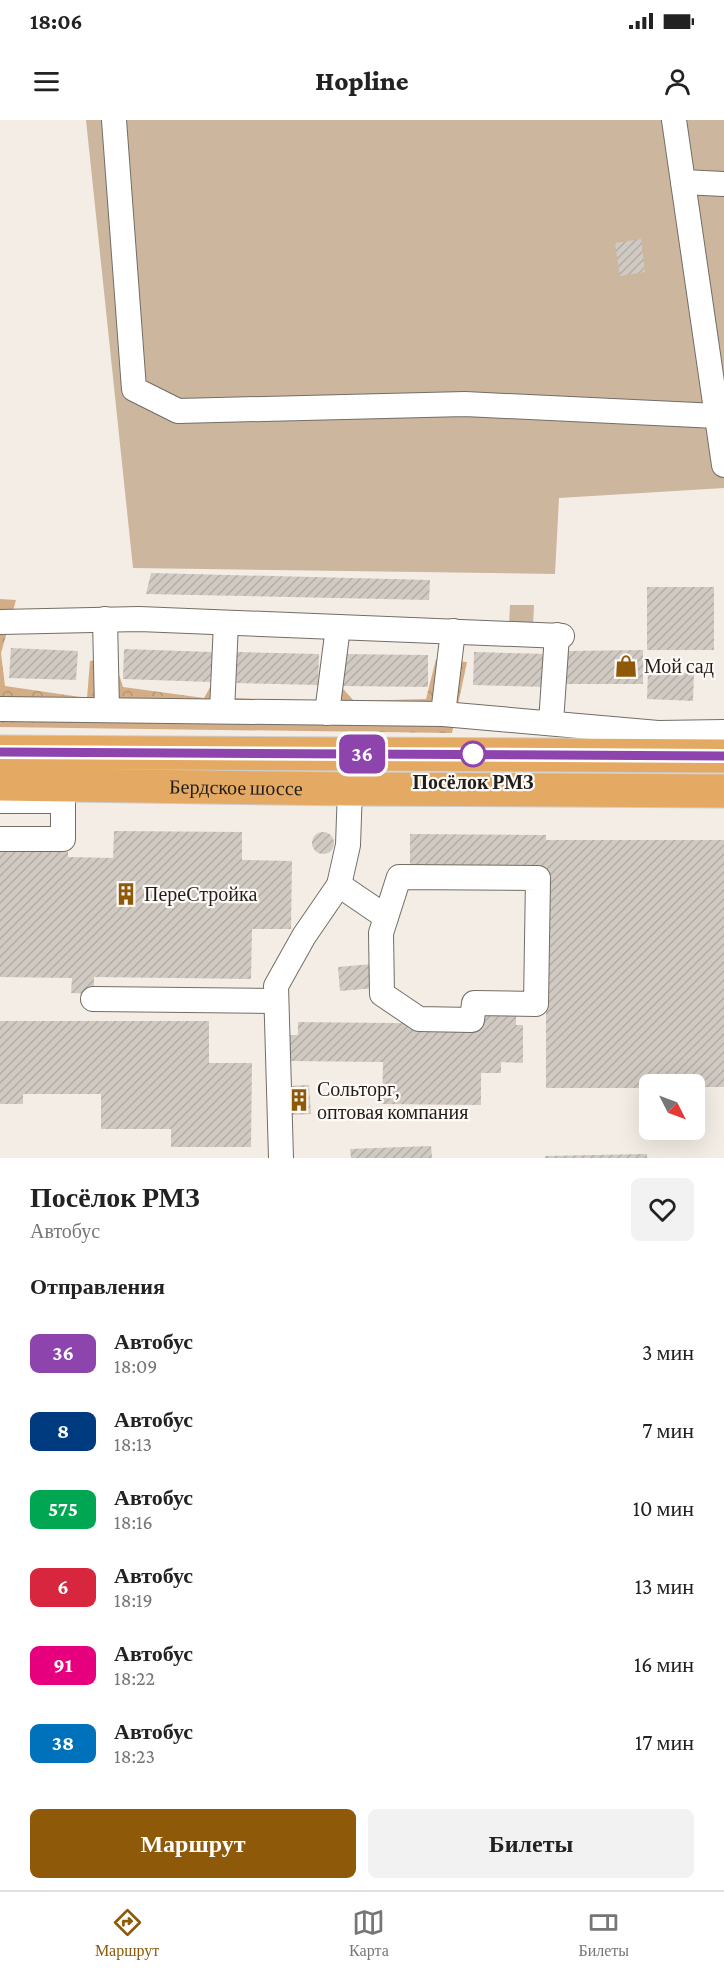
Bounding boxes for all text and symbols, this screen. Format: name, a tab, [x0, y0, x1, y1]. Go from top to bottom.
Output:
text: 18:06	[30, 9, 83, 34]
icon: menu	[30, 65, 63, 98]
icon: person	[661, 65, 694, 98]
text: Hopline	[315, 66, 409, 96]
shop icon: Мой сад	[613, 653, 639, 679]
place label: Мой сад	[644, 655, 714, 678]
line badge: 36	[335, 734, 389, 774]
marker: Посёлок РМЗ	[460, 741, 486, 767]
text: 36	[351, 742, 373, 766]
place label: Посёлок РМЗ	[412, 771, 534, 793]
street label: Бердское шоссе	[169, 775, 303, 799]
building icon: ПереСтройка	[113, 881, 139, 907]
place label: ПереСтройка	[144, 883, 257, 906]
north arrow	[639, 1074, 705, 1140]
map controls	[639, 1074, 705, 1140]
place label: Сольторг, оптовая компания	[317, 1078, 468, 1123]
building icon: Сольторг, оптовая компания	[286, 1087, 312, 1113]
button: heart	[631, 1178, 694, 1241]
text: Посёлок РМЗ	[30, 1182, 200, 1213]
text: Автобус	[30, 1220, 100, 1242]
text: Отправления	[30, 1274, 165, 1299]
text: Автобус	[114, 1329, 193, 1354]
text: 3 мин	[642, 1340, 694, 1365]
text: 36	[52, 1341, 74, 1365]
text: 18:09	[114, 1355, 157, 1377]
text: Автобус	[114, 1407, 193, 1432]
text: 7 мин	[642, 1418, 694, 1443]
text: 8	[57, 1419, 69, 1443]
text: 18:13	[114, 1433, 152, 1455]
text: Автобус	[114, 1485, 193, 1510]
text: 10 мин	[633, 1496, 694, 1521]
text: 575	[48, 1497, 78, 1521]
text: 18:16	[114, 1511, 153, 1533]
text: Автобус	[114, 1563, 193, 1588]
text: 13 мин	[635, 1574, 694, 1599]
text: 6	[57, 1575, 69, 1599]
text: 18:19	[114, 1589, 153, 1611]
text: Автобус	[114, 1641, 193, 1666]
text: 16 мин	[634, 1652, 694, 1677]
text: 91	[53, 1653, 73, 1677]
text: 18:22	[114, 1667, 155, 1689]
text: Автобус	[114, 1719, 193, 1744]
text: 17 мин	[635, 1730, 694, 1755]
text: 38	[52, 1731, 74, 1755]
text: 18:23	[114, 1745, 155, 1767]
button: Маршрут	[30, 1809, 356, 1878]
button: Билеты	[368, 1809, 694, 1878]
tab: Маршрут	[95, 1906, 159, 1960]
tab: Карта	[349, 1906, 389, 1960]
tab: Билеты	[579, 1906, 629, 1960]

